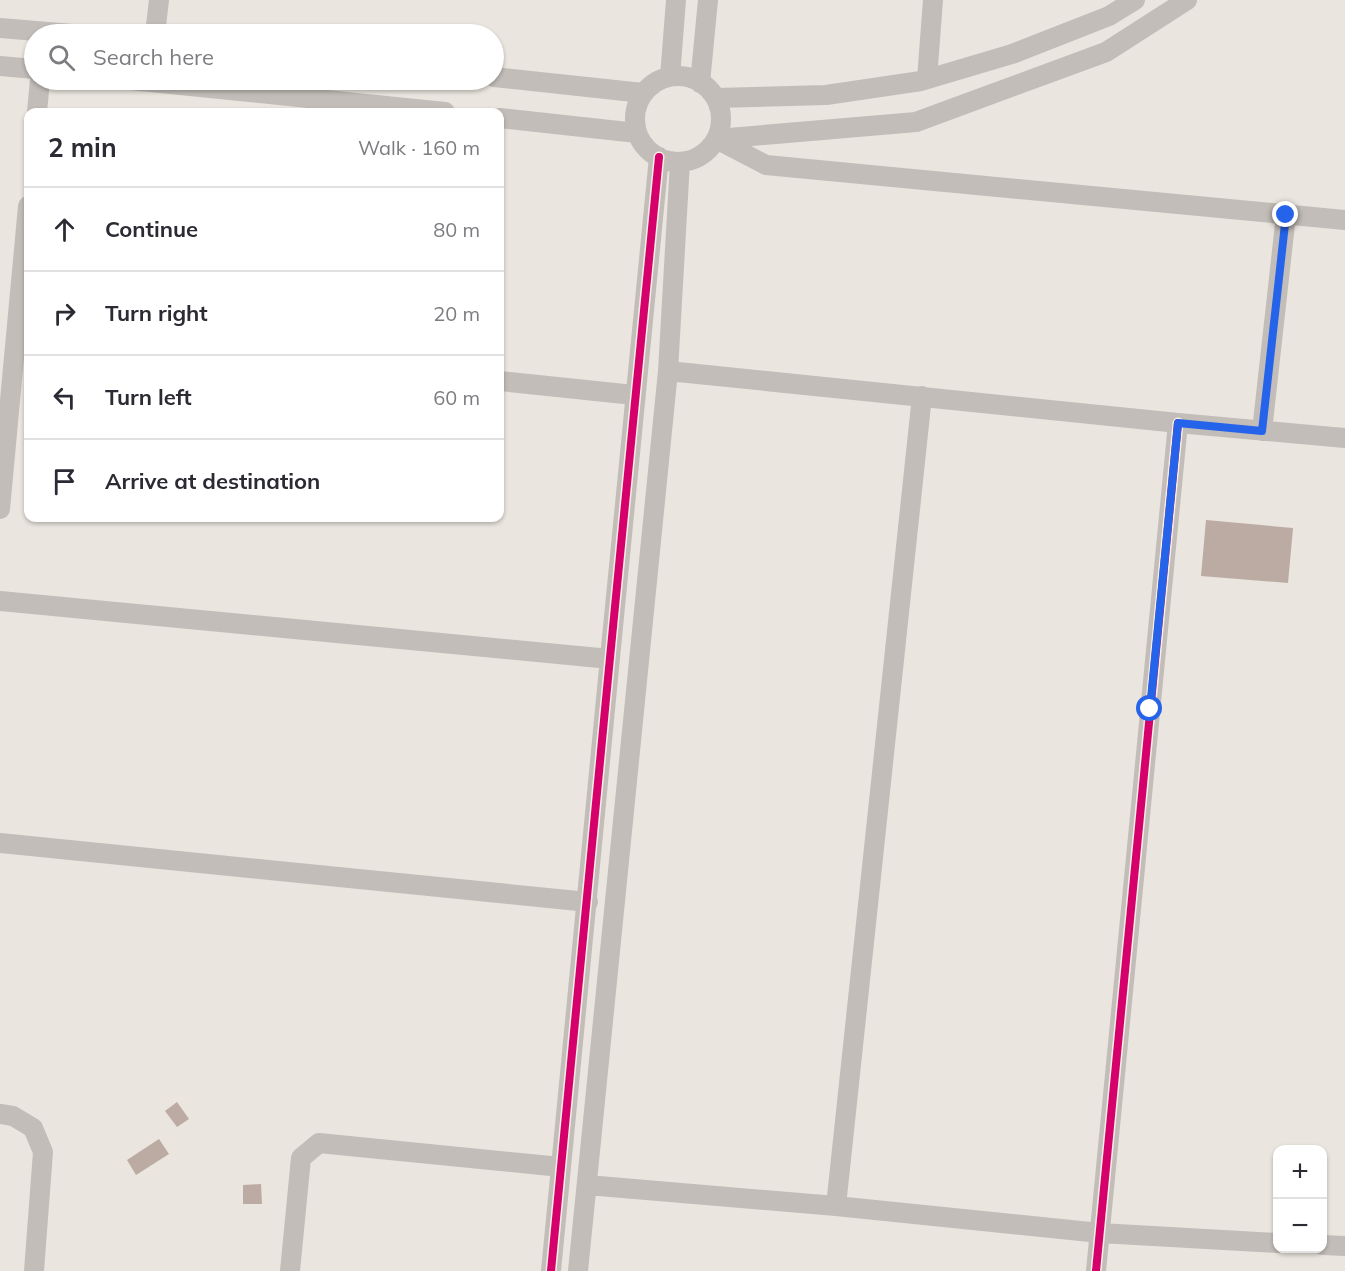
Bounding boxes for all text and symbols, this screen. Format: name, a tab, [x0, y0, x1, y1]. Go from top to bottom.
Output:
search box	[24, 24, 504, 90]
icon: search	[45, 41, 78, 74]
text: Search here	[93, 43, 214, 71]
text: 2 min	[48, 131, 117, 164]
text: Walk · 160 m	[358, 135, 480, 160]
route end	[1272, 201, 1298, 227]
icon: ahead	[48, 213, 81, 246]
text: Continue	[105, 215, 198, 243]
text: 80 m	[433, 217, 480, 242]
icon: right	[48, 297, 81, 330]
text: Turn right	[105, 299, 208, 327]
text: 20 m	[433, 301, 480, 326]
icon: left	[48, 381, 81, 414]
text: Turn left	[105, 383, 192, 411]
text: 60 m	[433, 385, 480, 410]
icon: arrive	[48, 465, 81, 498]
text: Arrive at destination	[105, 467, 320, 495]
route start	[1136, 695, 1162, 721]
map controls	[1273, 1145, 1327, 1253]
button: +	[1273, 1145, 1327, 1199]
button: −	[1273, 1199, 1327, 1253]

